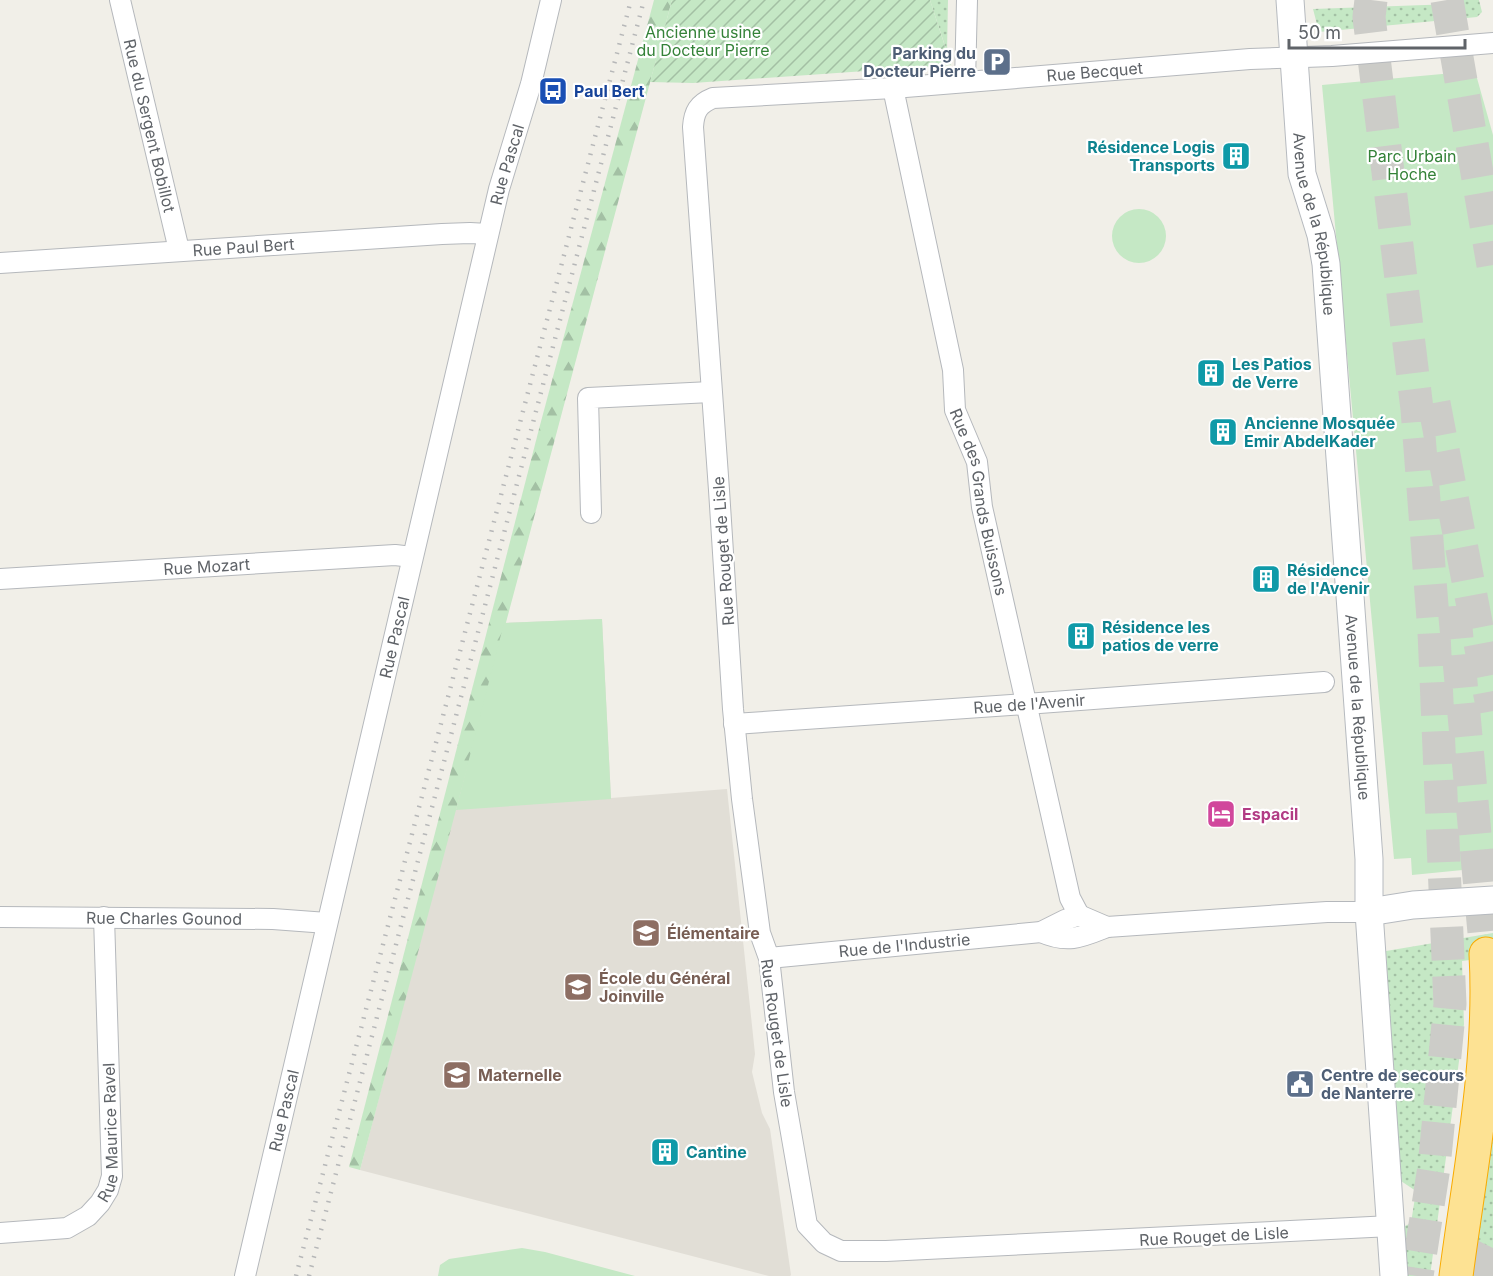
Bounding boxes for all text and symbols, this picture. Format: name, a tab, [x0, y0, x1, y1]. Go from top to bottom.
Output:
scale bar	[1289, 12, 1464, 50]
park label: Ancienne usine du Docteur Pierre	[636, 22, 770, 60]
text: 50 m	[1298, 22, 1341, 43]
street label: Rue du Sergent Bobillot	[120, 37, 180, 214]
place label: Parking du Docteur Pierre	[863, 43, 976, 81]
parking icon: Parking du Docteur Pierre	[981, 46, 1013, 78]
street label: Rue Becquet	[1046, 58, 1143, 85]
bus stop icon: Paul Bert	[537, 75, 569, 107]
place label: Paul Bert	[574, 81, 644, 101]
street label: Rue Pascal	[486, 122, 528, 207]
street label: Avenue de la République	[1289, 132, 1340, 316]
place label: Résidence Logis Transports	[1087, 137, 1215, 175]
building icon: Résidence Logis Transports	[1220, 140, 1252, 172]
park label: Parc Urbain Hoche	[1367, 146, 1457, 184]
street label: Rue Paul Bert	[192, 234, 295, 260]
place label: Les Patios de Verre	[1232, 354, 1312, 392]
building icon: Les Patios de Verre	[1195, 357, 1227, 389]
street label: Rue des Grands Buissons	[945, 405, 1012, 597]
place label: Ancienne Mosquée Emir AbdelKader	[1244, 413, 1395, 451]
building icon: Ancienne Mosquée Emir AbdelKader	[1207, 416, 1239, 448]
street label: Rue Rouget de Lisle	[708, 476, 738, 626]
street label: Rue Mozart	[163, 554, 251, 579]
place label: Résidence de l'Avenir	[1287, 560, 1370, 598]
building icon: Résidence de l'Avenir	[1250, 563, 1282, 595]
street label: Rue Pascal	[375, 594, 413, 680]
street label: Avenue de la République	[1341, 613, 1375, 801]
place label: Résidence les patios de verre	[1102, 617, 1219, 655]
building icon: Résidence les patios de verre	[1065, 620, 1097, 652]
street label: Rue de l'Avenir	[973, 690, 1086, 718]
hotel icon: Espacil	[1205, 798, 1237, 830]
place label: Espacil	[1242, 804, 1298, 824]
street label: Rue Charles Gounod	[86, 908, 242, 929]
school or university icon: Élémentaire	[630, 917, 662, 949]
place label: Élémentaire	[667, 923, 760, 943]
street label: Rue de l'Industrie	[838, 929, 971, 961]
street label: Rue Rouget de Lisle	[757, 957, 797, 1109]
place label: École du Général Joinville	[599, 968, 730, 1006]
school or university icon: École du Général Joinville	[562, 971, 594, 1003]
school or university icon: Maternelle	[441, 1059, 473, 1091]
street label: Rue Maurice Ravel	[93, 1062, 122, 1206]
place label: Maternelle	[478, 1065, 562, 1085]
place label: Centre de secours de Nanterre	[1321, 1065, 1464, 1103]
street label: Rue Pascal	[264, 1068, 303, 1153]
public building icon: Centre de secours de Nanterre	[1284, 1068, 1316, 1100]
building icon: Cantine	[649, 1136, 681, 1168]
place label: Cantine	[686, 1142, 747, 1162]
street label: Rue Rouget de Lisle	[1139, 1222, 1289, 1250]

